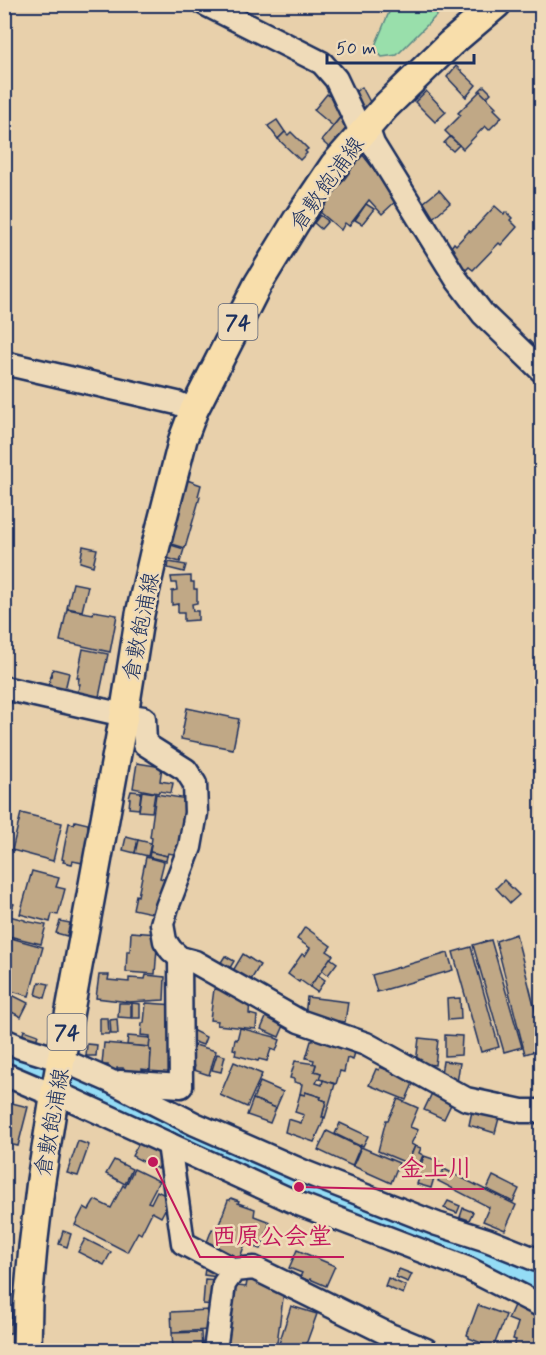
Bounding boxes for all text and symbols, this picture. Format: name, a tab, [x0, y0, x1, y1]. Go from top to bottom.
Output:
scale bar	[327, 27, 474, 65]
text: 50 m	[336, 37, 376, 61]
street label: 倉敷飽浦線	[284, 131, 371, 237]
road number: 74	[218, 304, 258, 340]
street label: 倉敷飽浦線	[118, 570, 166, 683]
road number: 74	[48, 1014, 86, 1050]
street label: 倉敷飽浦線	[30, 1066, 76, 1179]
callout: 金上川	[388, 1147, 484, 1189]
text: 金上川	[400, 1154, 472, 1185]
callout: 西原公会堂	[200, 1215, 344, 1257]
text: 西原公会堂	[212, 1222, 332, 1253]

